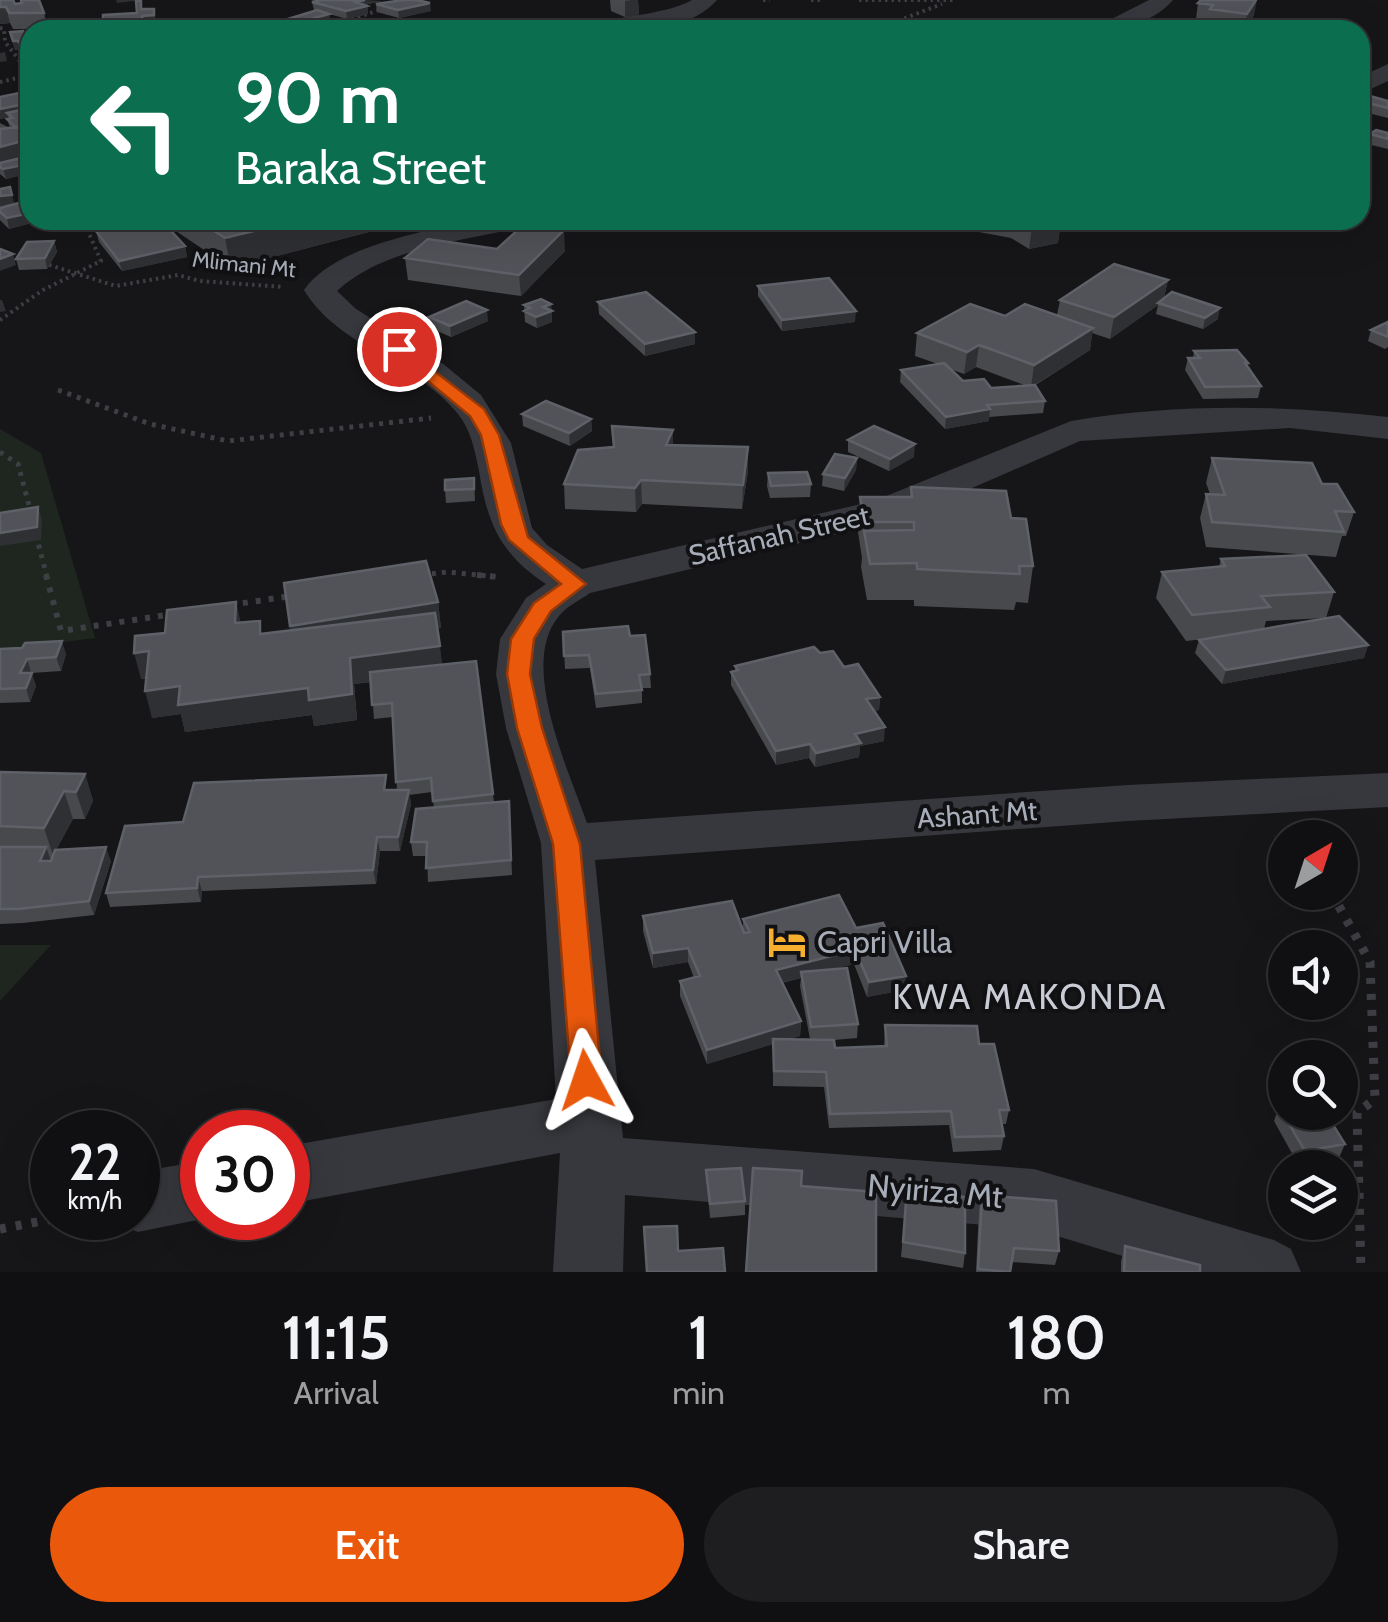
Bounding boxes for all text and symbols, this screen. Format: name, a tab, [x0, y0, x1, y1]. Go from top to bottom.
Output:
text: 90 m	[235, 55, 400, 141]
icon: left	[70, 60, 200, 190]
text: Baraka Street	[235, 141, 486, 195]
street label: Mlimani Mt	[191, 246, 298, 283]
pin	[357, 307, 442, 392]
icon: arrive	[372, 322, 427, 377]
street label: Saffanah Street	[686, 498, 872, 572]
street label: Ashant Mt	[916, 793, 1038, 835]
north arrow	[1268, 820, 1358, 910]
map controls	[1268, 820, 1358, 1240]
hotel icon: Capri Villa	[766, 921, 808, 963]
place label: Capri Villa	[817, 922, 953, 961]
button: sound	[1268, 930, 1358, 1020]
district label: KWA MAKONDA	[892, 975, 1168, 1018]
position arrow	[534, 1028, 638, 1132]
button: search	[1268, 1040, 1358, 1130]
speed limit sign: 30	[180, 1110, 310, 1240]
text: 22	[69, 1132, 121, 1193]
button: layers	[1268, 1150, 1358, 1240]
street label: Nyiriza Mt	[866, 1165, 1005, 1216]
text: km/h	[68, 1185, 122, 1215]
text: 11:15	[282, 1301, 391, 1374]
text: 1	[688, 1301, 709, 1374]
text: 180	[1007, 1301, 1106, 1374]
text: Arrival	[294, 1373, 379, 1412]
text: min	[672, 1373, 725, 1412]
text: m	[1042, 1373, 1071, 1412]
button: Exit	[50, 1487, 684, 1602]
button: Share	[704, 1487, 1338, 1602]

